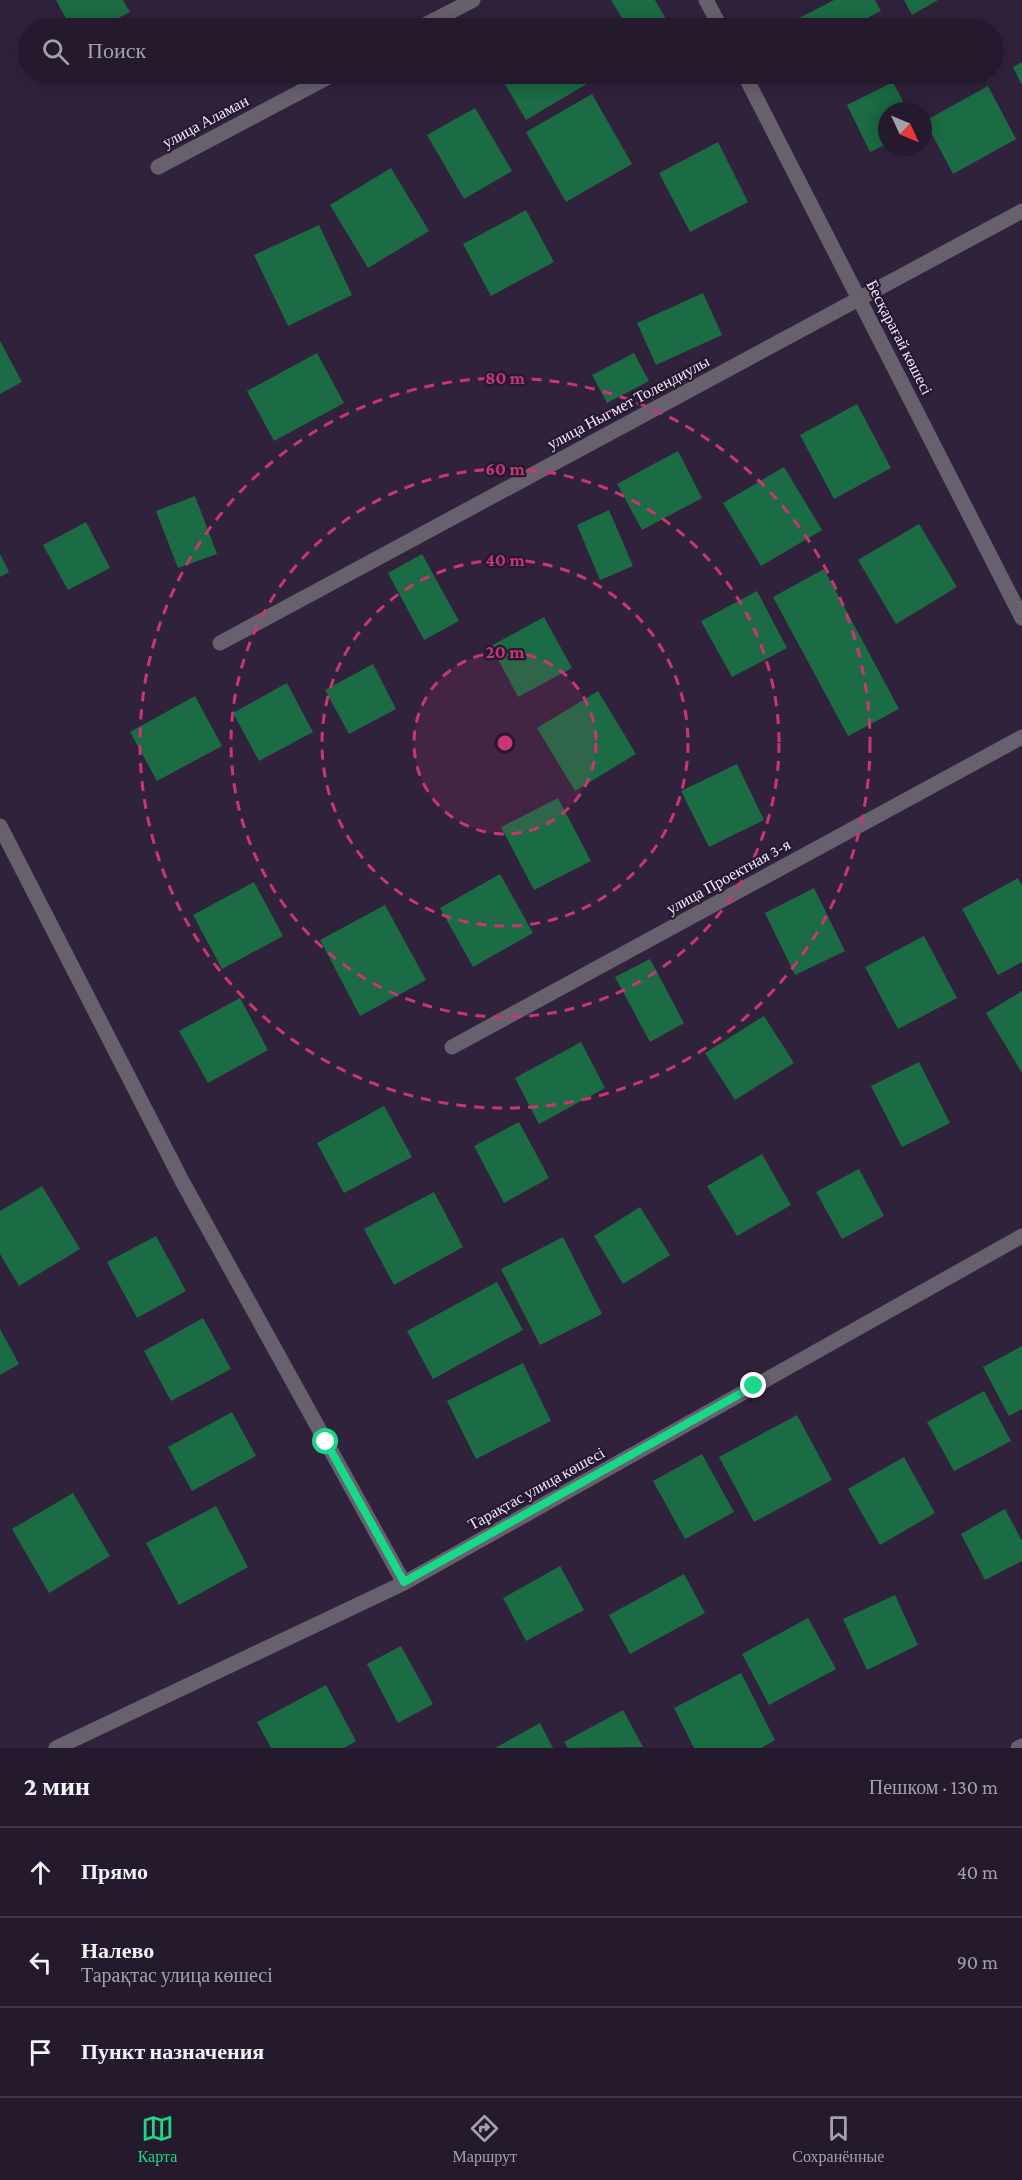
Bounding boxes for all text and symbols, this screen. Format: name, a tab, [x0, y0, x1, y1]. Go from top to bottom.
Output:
search box	[18, 18, 1004, 84]
icon: search	[39, 35, 72, 68]
text: Поиск	[87, 38, 146, 63]
street label: улица Аламан	[159, 91, 252, 152]
north arrow	[878, 102, 932, 156]
street label: Бесқарағай көшесі	[862, 277, 936, 398]
street label: улица Ныгмет Толендиулы	[544, 352, 713, 453]
text: 80 m	[485, 368, 526, 388]
text: 60 m	[485, 459, 525, 479]
text: 40 m	[485, 550, 525, 570]
text: 20 m	[486, 642, 525, 662]
centre of rings	[495, 733, 515, 753]
street label: улица Проектная 3-я	[663, 835, 794, 918]
route end	[740, 1372, 766, 1398]
route start	[312, 1428, 338, 1454]
street label: Тарақтас улица көшесі	[465, 1444, 608, 1534]
text: 2 мин	[24, 1772, 90, 1801]
text: Пешком · 130 m	[869, 1776, 998, 1798]
icon: ahead	[24, 1856, 57, 1889]
text: Прямо	[81, 1859, 148, 1884]
text: 40 m	[957, 1861, 998, 1883]
text: Налево	[81, 1938, 154, 1963]
icon: left	[24, 1946, 57, 1979]
text: 90 m	[957, 1951, 998, 1973]
text: Тарақтас улица көшесі	[81, 1964, 273, 1986]
icon: arrive	[24, 2036, 57, 2069]
text: Пункт назначения	[81, 2039, 264, 2064]
tab: Карта	[138, 2112, 177, 2166]
tab: Маршрут	[453, 2112, 517, 2166]
tab: Сохранённые	[792, 2112, 884, 2166]

